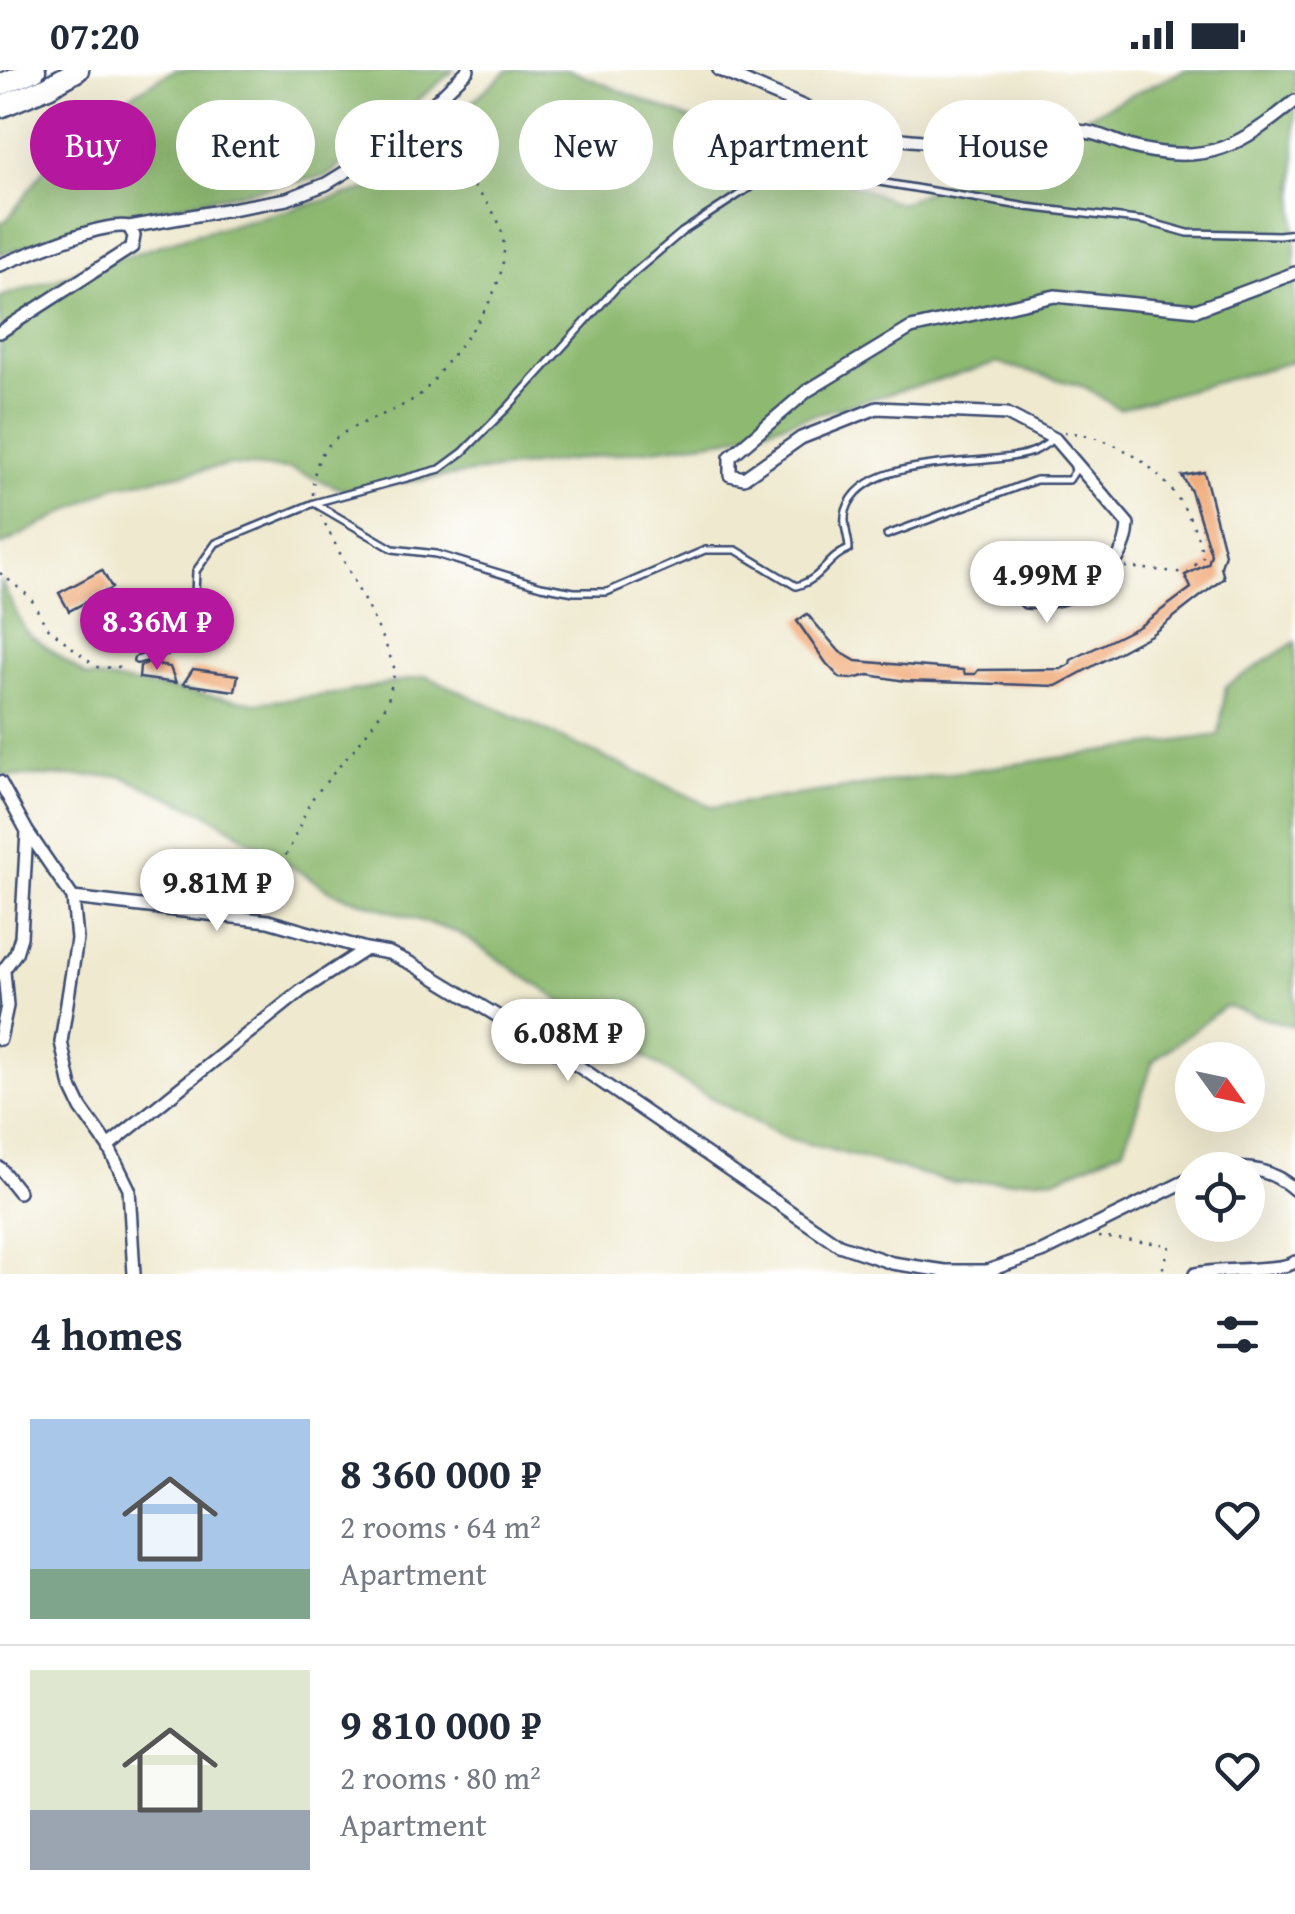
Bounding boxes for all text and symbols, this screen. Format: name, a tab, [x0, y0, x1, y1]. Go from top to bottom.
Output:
text: 07:20	[50, 7, 140, 63]
chip: Buy	[30, 100, 156, 190]
chip: Rent	[176, 100, 315, 190]
chip: Filters	[335, 100, 499, 190]
chip: New	[519, 100, 653, 190]
chip: Apartment	[673, 100, 903, 190]
chip: House	[923, 100, 1084, 190]
pin: 4.99M ₽	[955, 541, 1139, 626]
text: 4.99M ₽	[992, 550, 1102, 597]
pin: 8.36M ₽	[65, 588, 249, 673]
text: 8.36M ₽	[102, 597, 212, 644]
pin: 9.81M ₽	[125, 849, 309, 934]
text: 9.81M ₽	[162, 858, 272, 905]
pin: 6.08M ₽	[476, 999, 660, 1084]
text: 6.08M ₽	[513, 1008, 623, 1055]
north arrow	[1175, 1042, 1265, 1132]
map controls	[1175, 1042, 1265, 1242]
button: locate	[1175, 1152, 1265, 1242]
text: 4 homes	[30, 1304, 183, 1365]
icon: filters	[1210, 1307, 1265, 1362]
text: 8 360 000 ₽	[340, 1442, 542, 1503]
icon: home	[110, 1459, 230, 1579]
icon: heart	[1210, 1492, 1265, 1547]
text: 2 rooms · 64 m²	[340, 1503, 541, 1550]
text: Apartment	[340, 1550, 487, 1597]
text: 9 810 000 ₽	[340, 1693, 542, 1754]
icon: home	[110, 1710, 230, 1830]
icon: heart	[1210, 1743, 1265, 1798]
text: 2 rooms · 80 m²	[340, 1754, 541, 1801]
text: Apartment	[340, 1801, 487, 1848]

